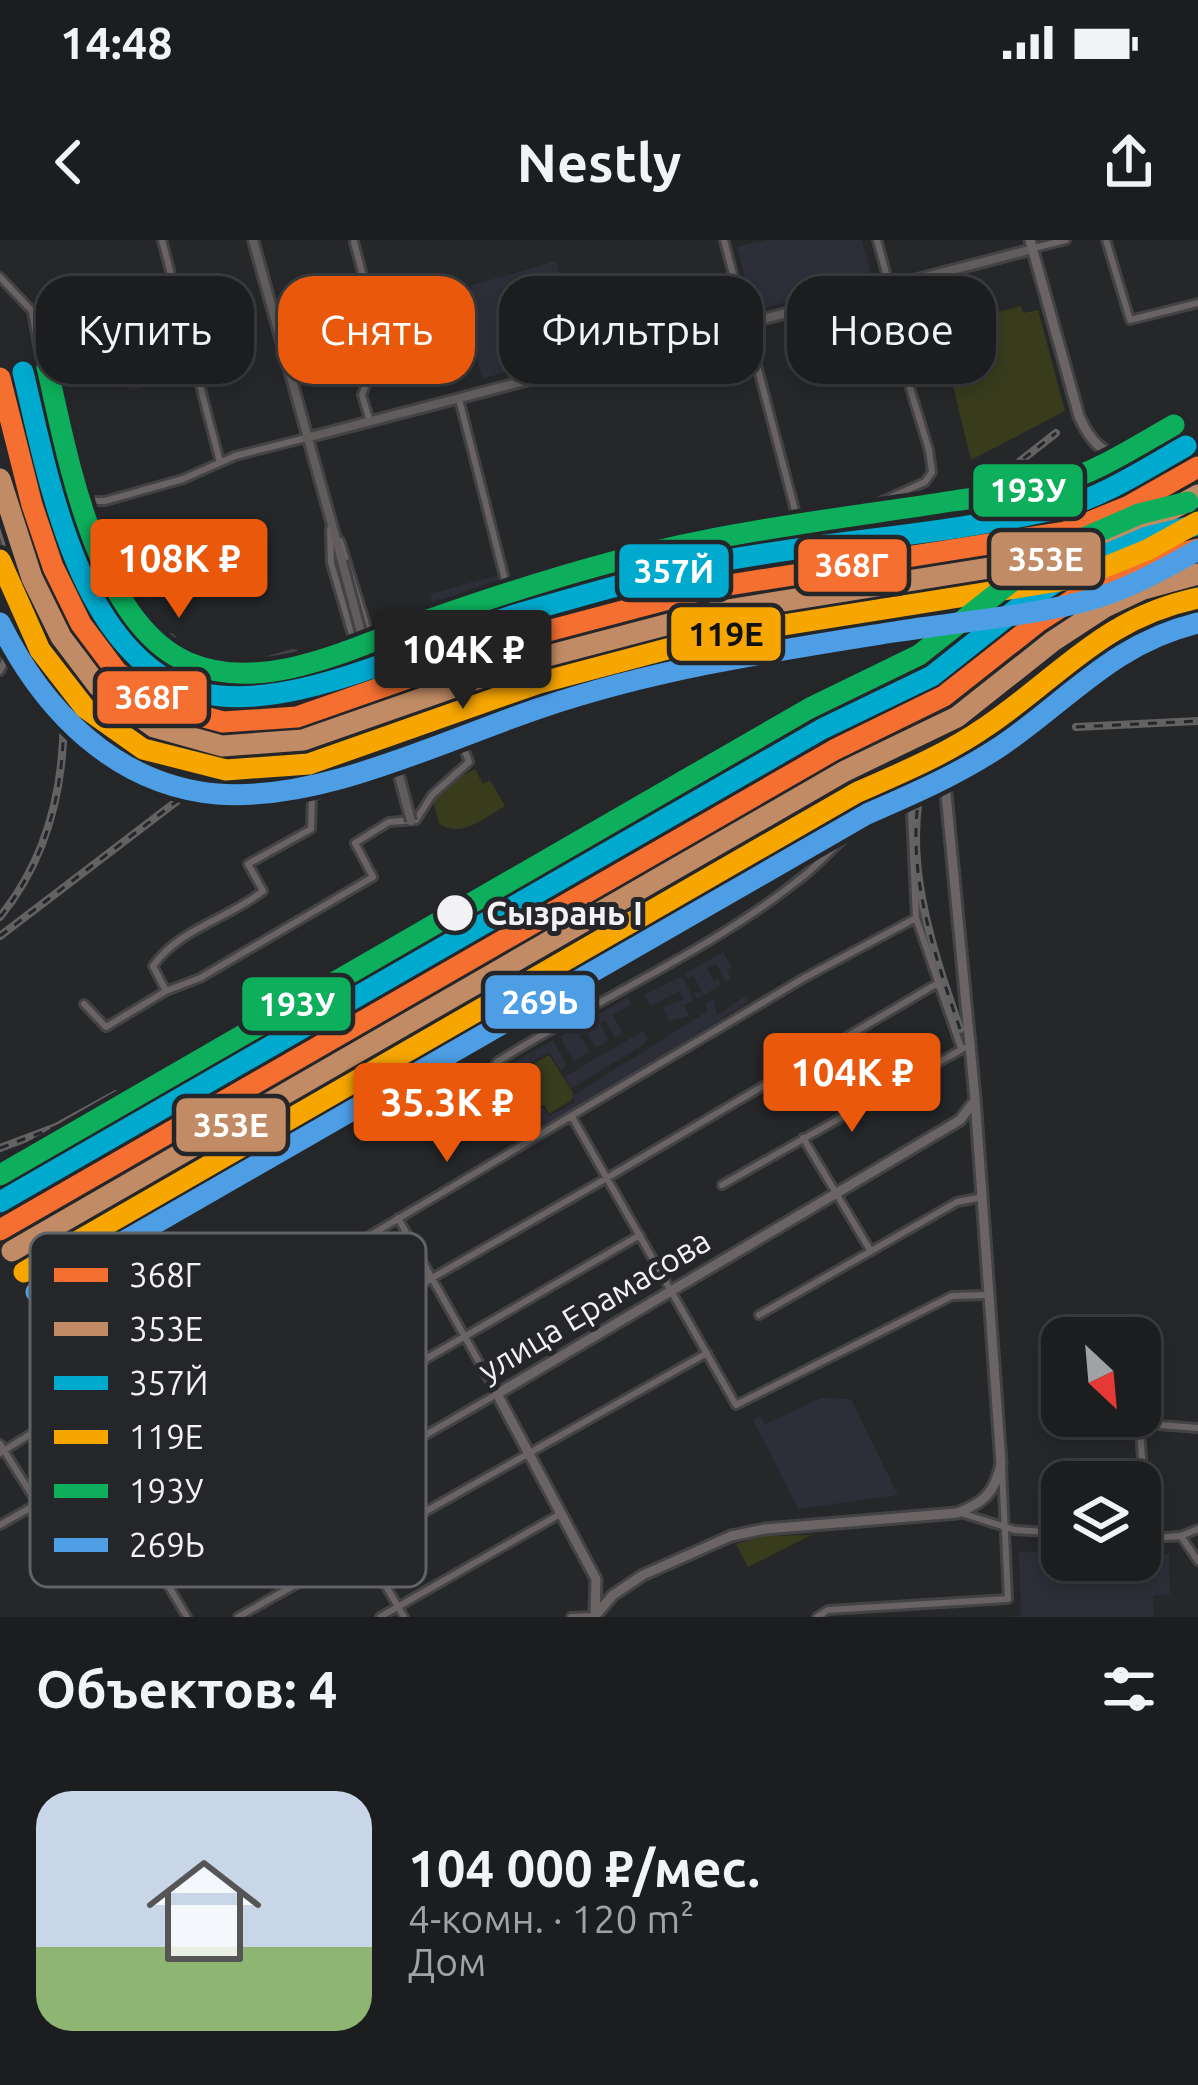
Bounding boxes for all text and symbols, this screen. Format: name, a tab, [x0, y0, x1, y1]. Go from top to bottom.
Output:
text: 14:48	[60, 17, 173, 68]
icon: back	[36, 129, 102, 195]
icon: share	[1096, 129, 1162, 195]
text: Nestly	[517, 132, 681, 192]
chip: Купить	[36, 276, 254, 384]
chip: Снять	[278, 276, 475, 384]
chip: Фильтры	[499, 276, 763, 384]
chip: Новое	[787, 276, 996, 384]
line badge: 193У	[971, 462, 1085, 519]
text: 193У	[990, 471, 1067, 508]
pin: 108K ₽	[81, 519, 277, 621]
line badge: 353Е	[989, 530, 1103, 588]
text: 108K ₽	[117, 536, 241, 579]
line badge: 368Г	[796, 537, 909, 594]
text: 353Е	[1008, 540, 1084, 577]
line badge: 357Й	[617, 542, 731, 600]
text: 368Г	[815, 546, 889, 583]
text: 357Й	[634, 552, 714, 589]
line badge: 119Е	[669, 605, 783, 663]
pin: 104K ₽	[365, 610, 561, 712]
text: 119Е	[688, 615, 764, 652]
text: 104K ₽	[401, 627, 525, 670]
line badge: 368Г	[95, 669, 209, 726]
text: 368Г	[115, 678, 189, 715]
marker: Сызрань I	[434, 892, 476, 934]
place label: Сызрань I	[486, 894, 643, 931]
line badge: 269Ь	[483, 973, 597, 1031]
line badge: 193У	[240, 975, 353, 1033]
text: 269Ь	[501, 983, 579, 1020]
text: 193У	[259, 985, 336, 1022]
pin: 104K ₽	[754, 1033, 950, 1135]
text: 104K ₽	[790, 1050, 914, 1093]
pin: 35.3K ₽	[336, 1063, 558, 1165]
text: 35.3K ₽	[381, 1080, 513, 1123]
line badge: 353Е	[174, 1096, 288, 1154]
text: 353Е	[193, 1106, 269, 1143]
street label: улица Ерамасова	[471, 1221, 716, 1388]
legend	[30, 1233, 426, 1587]
text: 368Г	[129, 1256, 201, 1293]
text: 353Е	[129, 1310, 203, 1347]
north arrow	[1041, 1317, 1161, 1437]
map controls	[1041, 1317, 1161, 1581]
text: 357Й	[129, 1364, 208, 1401]
text: 119Е	[129, 1418, 203, 1455]
button: layers	[1041, 1461, 1161, 1581]
text: 193У	[129, 1472, 204, 1509]
text: 269Ь	[129, 1526, 205, 1563]
icon: filters	[1096, 1656, 1162, 1722]
text: Объектов: 4	[36, 1660, 337, 1718]
icon: home	[132, 1839, 276, 1983]
text: 104 000 ₽/мес.	[408, 1839, 760, 1897]
text: 4-комн. · 120 m²	[408, 1897, 694, 1940]
text: Дом	[408, 1940, 486, 1983]

